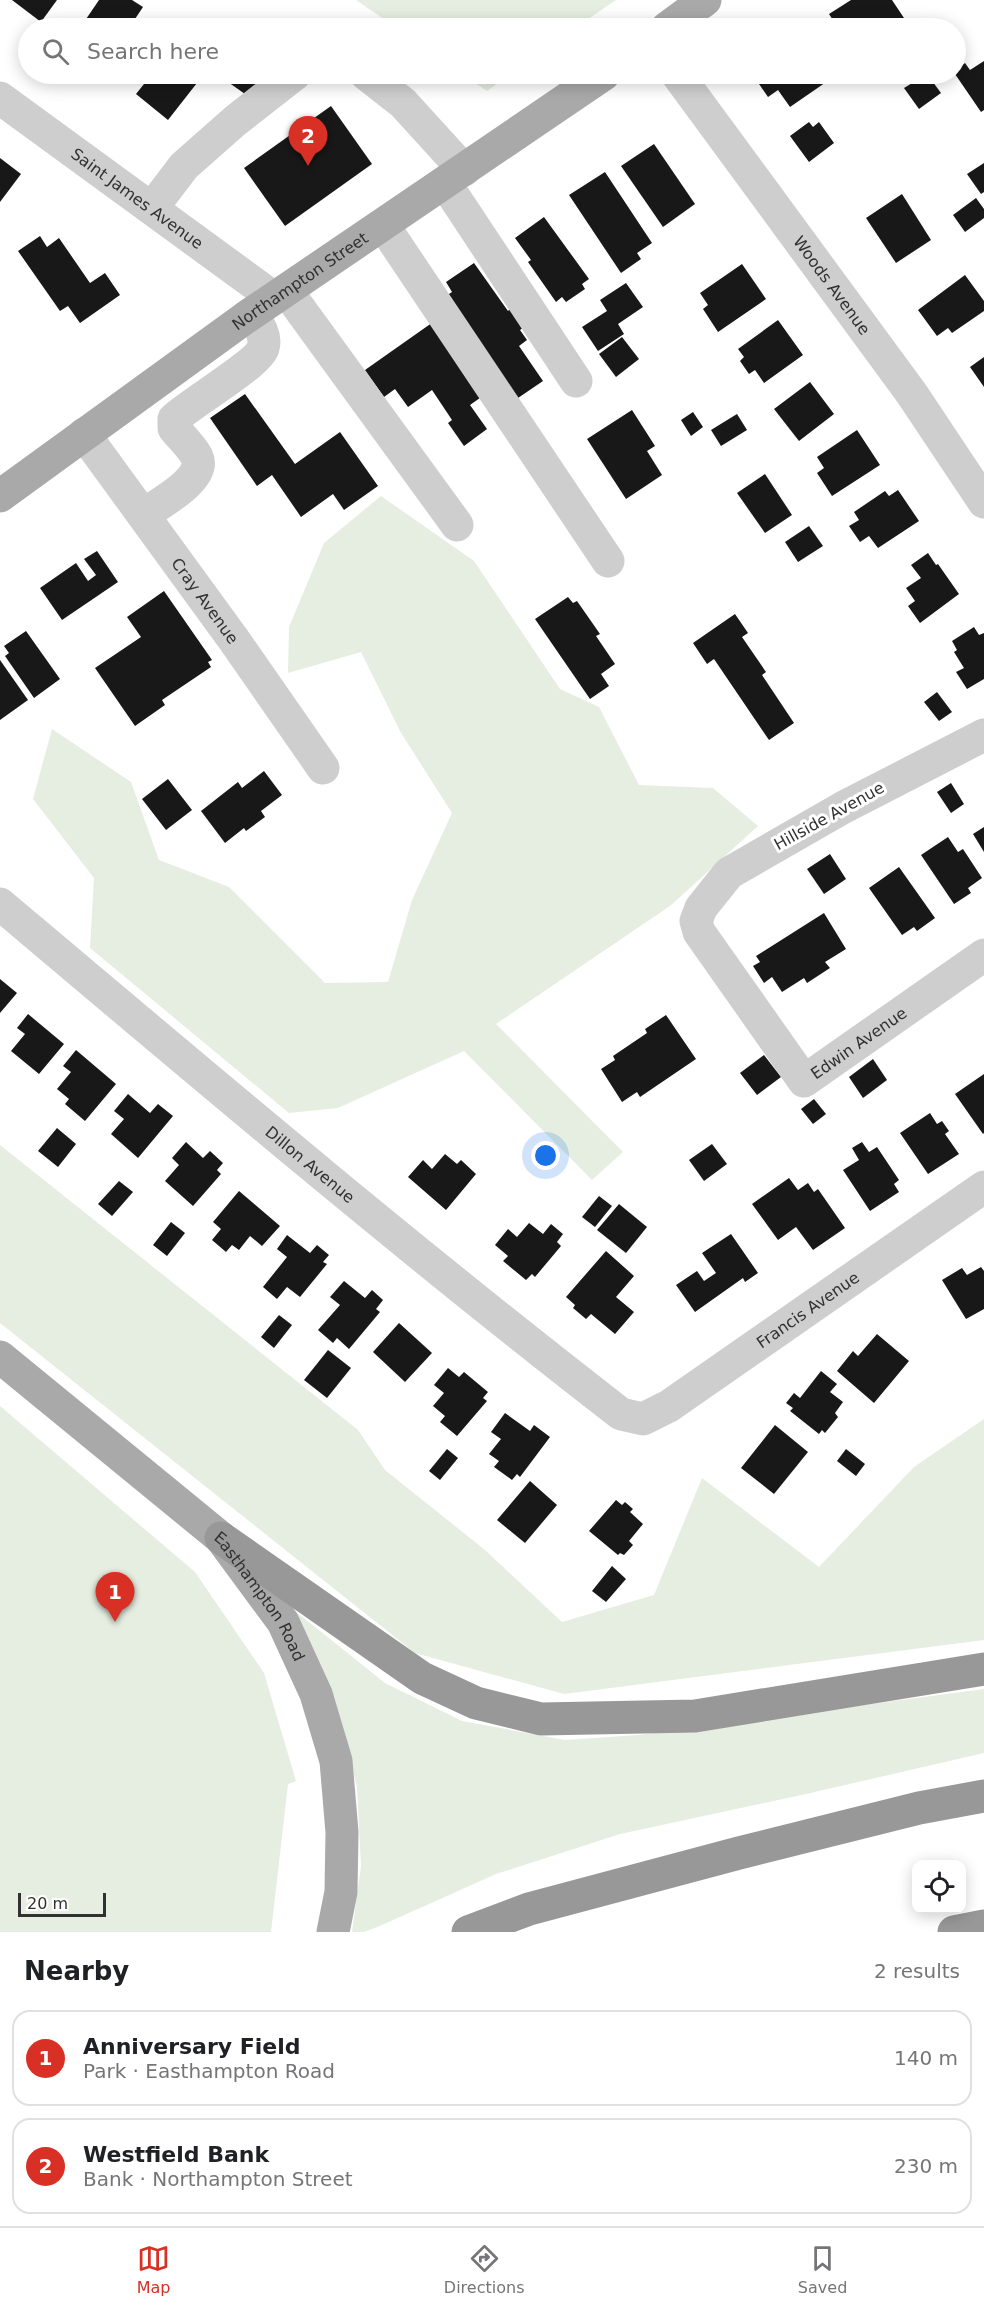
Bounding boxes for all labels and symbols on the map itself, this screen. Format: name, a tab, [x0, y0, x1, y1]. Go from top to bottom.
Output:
pin: 2	[288, 116, 328, 166]
street label: Saint James Avenue	[68, 144, 207, 253]
street label: Northampton Street	[228, 228, 371, 334]
street label: Woods Avenue	[790, 232, 875, 338]
street label: Cray Avenue	[168, 554, 243, 647]
street label: Hillside Avenue	[771, 778, 887, 854]
street label: Edwin Avenue	[807, 1003, 910, 1083]
street label: Dillon Avenue	[262, 1122, 359, 1207]
your location	[531, 1141, 560, 1170]
street label: Francis Avenue	[753, 1267, 863, 1352]
street label: Easthampton Road	[211, 1527, 309, 1664]
pin: 1	[96, 1572, 134, 1622]
scale bar	[18, 1890, 106, 1918]

